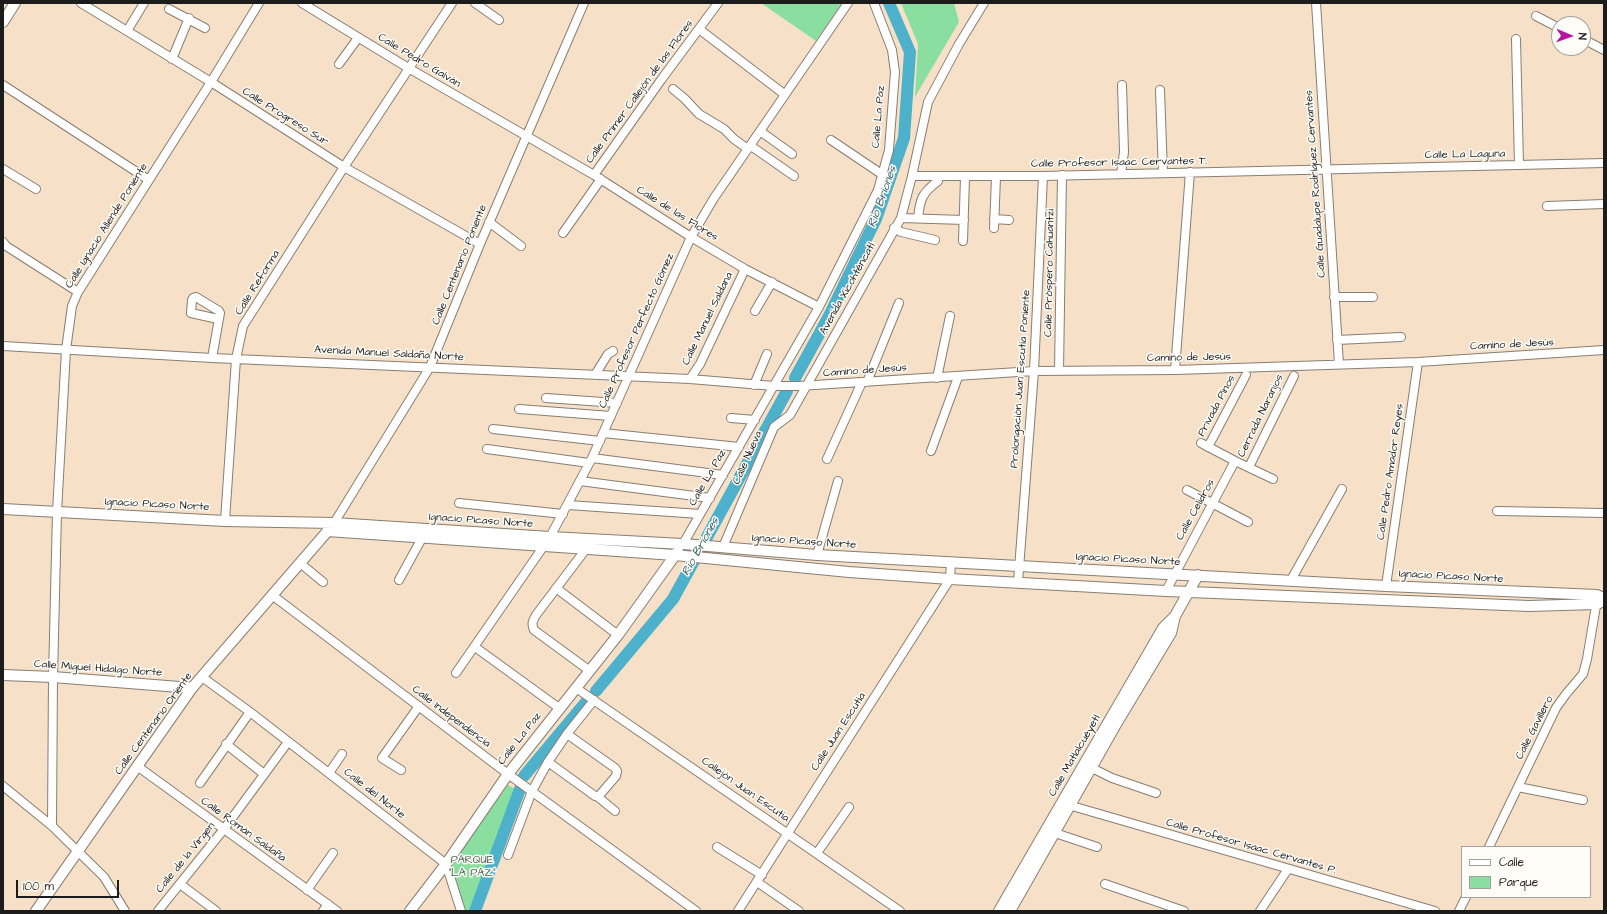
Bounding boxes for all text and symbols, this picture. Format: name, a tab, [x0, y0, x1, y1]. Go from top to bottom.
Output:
north arrow	[1551, 16, 1591, 56]
street label: Calle Primer Callejón de las Flores	[583, 18, 697, 166]
street label: Calle Pedro Galván	[375, 31, 463, 91]
text: N	[1575, 33, 1590, 40]
street label: Calle Progreso Sur	[240, 85, 330, 149]
street label: Calle La Paz	[870, 85, 888, 149]
street label: Calle Guadalupe Rodríguez Cervantes	[1303, 90, 1329, 278]
street label: Calle La Laguna	[1425, 148, 1505, 162]
street label: Calle Profesor Isaac Cervantes T.	[1031, 155, 1207, 171]
street label: Calle Ignacio Allende Poniente	[63, 161, 151, 291]
water label: Rio Briones	[865, 164, 901, 230]
street label: Calle de las Flores	[634, 184, 720, 244]
street label: Calle Centenario Poniente	[430, 203, 490, 327]
street label: Calle Próspero Cahuantzi	[1042, 209, 1058, 337]
street label: Avenida Xicohténcatl	[817, 241, 879, 337]
street label: Calle Reforma	[233, 248, 283, 318]
street label: Calle Profesor Perfecto Gómez	[597, 251, 677, 411]
street label: Calle Manuel Saldana	[680, 270, 736, 368]
street label: Prolongación Juan Escutia Poniente	[1008, 290, 1034, 468]
street label: Camino de Jesús	[1470, 336, 1554, 354]
street label: Avenida Manuel Saldaña Norte	[314, 343, 464, 365]
street label: Camino de Jesús	[1147, 351, 1231, 365]
street label: Camino de Jesús	[823, 361, 907, 381]
street label: Cerrada Naranjos	[1235, 372, 1287, 460]
street label: Privada Pinos	[1195, 373, 1239, 439]
street label: Calle Pedro Amador Reyes	[1375, 403, 1407, 541]
street label: Calle Nueva	[730, 429, 766, 487]
street label: Calle La Paz	[687, 447, 729, 509]
street label: Calle Celidros	[1174, 477, 1218, 543]
street label: Ignacio Picaso Norte	[104, 496, 210, 514]
street label: Ignacio Picaso Norte	[428, 511, 534, 531]
water label: Rio Briones	[679, 515, 723, 579]
street label: Ignacio Picaso Norte	[751, 532, 857, 552]
street label: Ignacio Picaso Norte	[1075, 551, 1181, 569]
street label: Ignacio Picaso Norte	[1398, 568, 1504, 586]
street label: Calle Miguel Hidalgo Norte	[33, 658, 163, 680]
street label: Calle Centenario Oriente	[112, 670, 196, 778]
street label: Calle Independencia	[409, 683, 493, 751]
street label: Calle Juan Escutia	[809, 690, 869, 774]
street label: Calle Gavillero	[1513, 694, 1557, 762]
street label: Calle La Paz	[495, 710, 545, 768]
street label: Calle Matlalcuéyetl	[1046, 713, 1104, 799]
street label: Callejón Juan Escutia	[699, 755, 791, 825]
street label: Calle del Norte	[341, 766, 407, 822]
street label: Calle Román Saldaña	[198, 795, 288, 865]
street label: Calle Profesor Isaac Cervantes P.	[1164, 816, 1338, 878]
street label: Calle de la Virgen	[154, 820, 218, 896]
legend	[1461, 846, 1591, 898]
park label: PARQUE "LA PAZ"	[449, 854, 495, 880]
text: Calle	[1499, 854, 1524, 871]
scale bar	[18, 872, 121, 898]
text: Parque	[1499, 874, 1538, 891]
text: 100 m	[23, 878, 54, 895]

